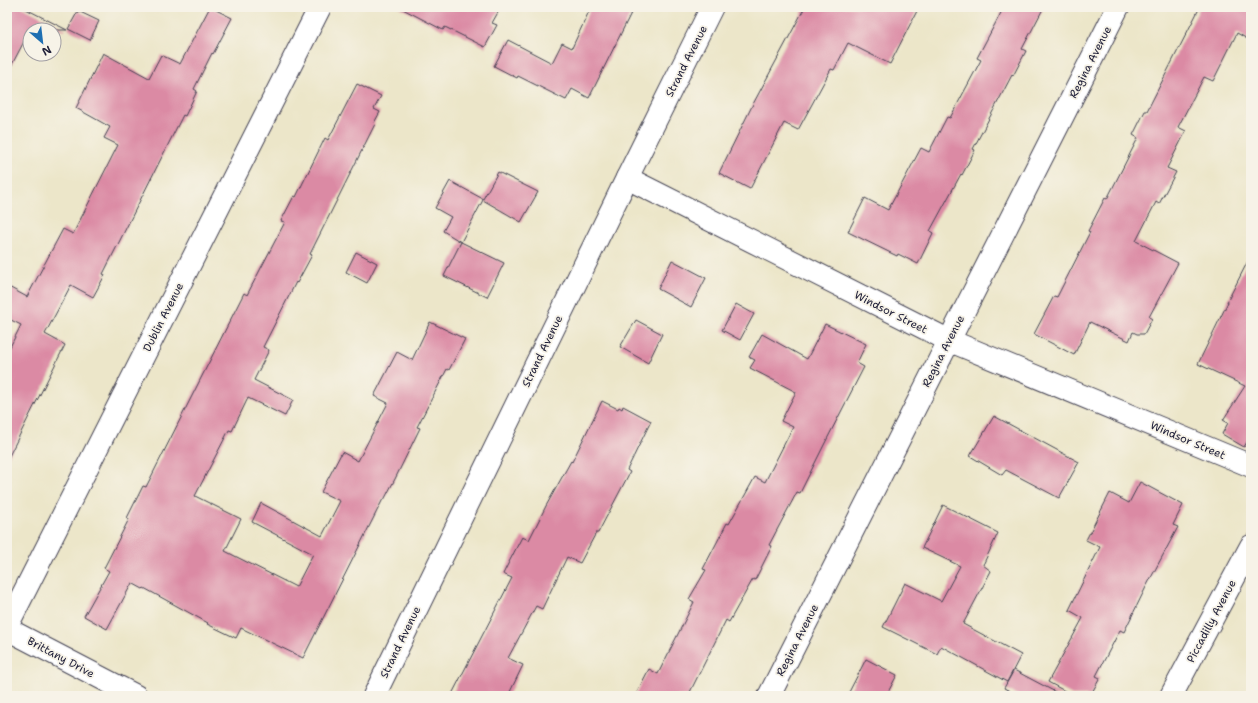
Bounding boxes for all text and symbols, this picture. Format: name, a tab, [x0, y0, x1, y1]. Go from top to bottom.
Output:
north arrow	[22, 22, 62, 62]
street label: Strand Avenue	[662, 23, 711, 99]
street label: Regina Avenue	[1066, 24, 1115, 101]
text: N	[39, 42, 54, 59]
street label: Dublin Avenue	[140, 280, 187, 354]
street label: Windsor Street	[852, 288, 930, 337]
street label: Strand Avenue	[519, 313, 566, 390]
street label: Regina Avenue	[919, 313, 968, 390]
street label: Windsor Street	[1148, 418, 1228, 463]
street label: Piccadilly Avenue	[1183, 577, 1240, 665]
street label: Regina Avenue	[773, 602, 822, 679]
street label: Strand Avenue	[377, 604, 424, 681]
street label: Brittany Drive	[25, 633, 97, 681]

